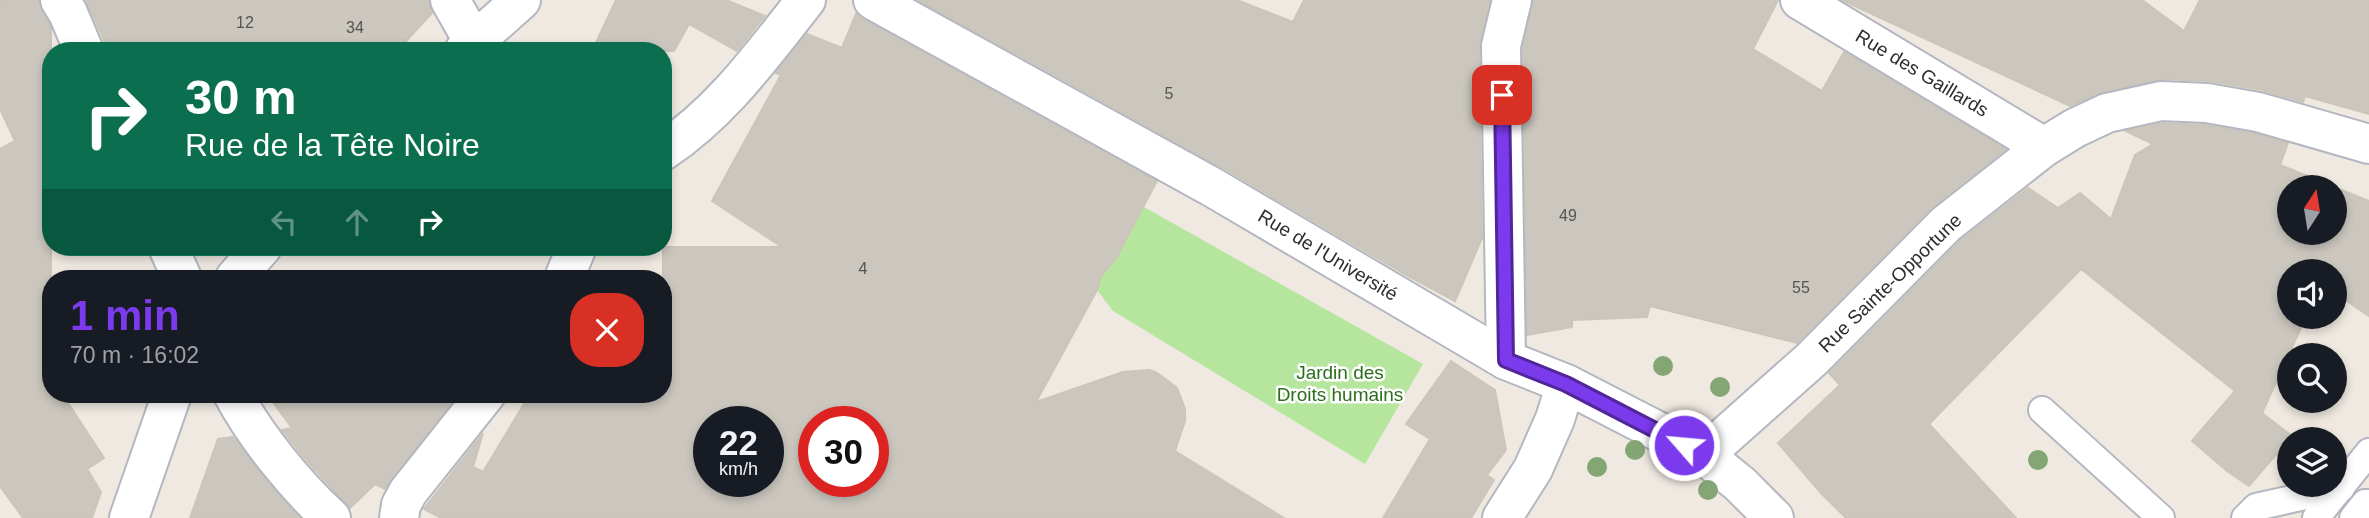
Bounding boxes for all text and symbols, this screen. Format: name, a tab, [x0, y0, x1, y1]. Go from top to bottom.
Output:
house number: 12	[236, 14, 254, 31]
house number: 34	[346, 19, 364, 36]
street label: Rue des Gaillards	[1852, 25, 1992, 121]
pin	[1472, 65, 1532, 125]
icon: right	[70, 70, 161, 161]
text: 30 m	[185, 70, 297, 124]
icon: arrive	[1483, 76, 1521, 114]
house number: 5	[1165, 85, 1174, 102]
text: Rue de la Tête Noire	[185, 127, 480, 163]
north arrow	[2277, 175, 2347, 245]
map controls	[2277, 175, 2347, 497]
icon: left	[265, 203, 303, 241]
icon: ahead	[338, 203, 376, 241]
icon: right	[411, 203, 449, 241]
street label: Rue de l'Université	[1255, 205, 1401, 305]
house number: 49	[1559, 207, 1577, 224]
street label: Rue Sainte-Opportune	[1814, 209, 1966, 357]
button: sound	[2277, 259, 2347, 329]
house number: 4	[859, 260, 868, 277]
house number: 55	[1792, 279, 1810, 296]
text: 1 min	[70, 292, 180, 339]
button: close	[570, 293, 644, 367]
text: 70 m · 16:02	[70, 342, 199, 368]
button: search	[2277, 343, 2347, 413]
park label: Jardin des Droits humains	[1277, 362, 1403, 405]
speed limit sign: 30	[798, 406, 889, 497]
position arrow	[1647, 408, 1721, 482]
text: 22	[719, 423, 758, 462]
button: layers	[2277, 427, 2347, 497]
text: km/h	[719, 459, 758, 479]

